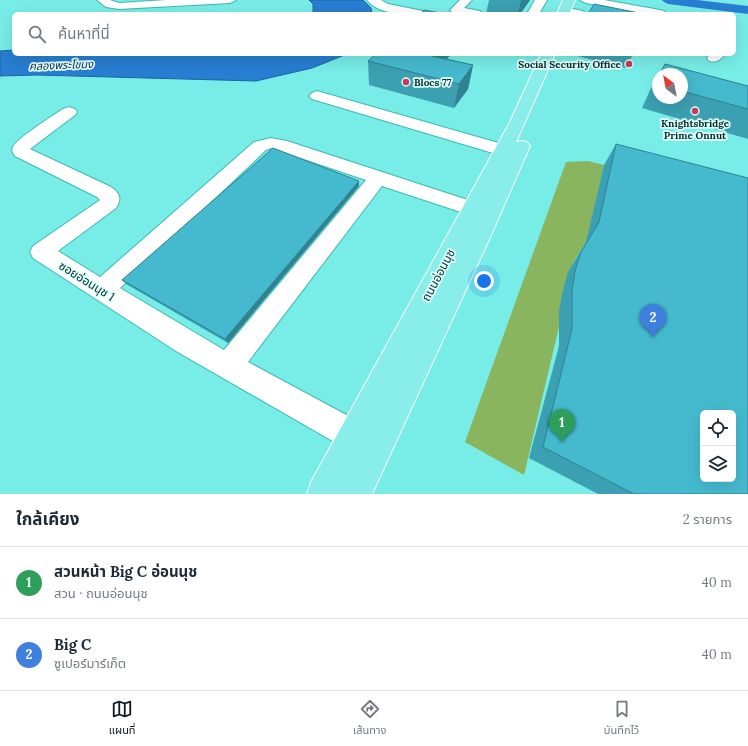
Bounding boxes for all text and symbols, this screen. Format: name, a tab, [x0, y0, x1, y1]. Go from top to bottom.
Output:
search box	[12, 12, 736, 56]
icon: search	[26, 23, 48, 45]
text: ค้นหาที่นี่	[58, 24, 110, 43]
water label: คลองพระโขนง	[29, 57, 94, 73]
place label: Social Security Office	[518, 58, 622, 71]
marker: Social Security Office	[624, 59, 634, 69]
north arrow	[652, 68, 688, 104]
place label: Blocs 77	[414, 76, 452, 89]
marker: Blocs 77	[401, 77, 411, 87]
marker: Knightsbridge Prime Onnut	[690, 106, 700, 116]
place label: Knightsbridge Prime Onnut	[661, 117, 730, 142]
street label: ถนนอ่อนนุช	[418, 246, 458, 304]
street label: ซอยอ่อนนุช 1	[56, 258, 118, 304]
your location	[474, 271, 494, 291]
pin: 2	[640, 304, 666, 337]
pin: 1	[549, 409, 575, 442]
map controls	[700, 410, 736, 482]
button: locate	[700, 410, 736, 446]
button: layers	[700, 446, 736, 482]
text: ใกล้เคียง	[16, 508, 79, 530]
text: 2 รายการ	[683, 511, 732, 528]
text: สวนหน้า Big C อ่อนนุช	[54, 562, 197, 581]
text: 1	[26, 574, 32, 591]
text: 40 m	[702, 574, 732, 591]
text: สวน · ถนนอ่อนนุช	[54, 585, 148, 602]
text: Big C	[54, 635, 91, 654]
text: 2	[26, 646, 32, 663]
text: 40 m	[702, 646, 732, 663]
text: ซูเปอร์มาร์เก็ต	[54, 655, 126, 672]
tab: แผนที่	[109, 698, 136, 739]
tab: เส้นทาง	[353, 698, 386, 739]
tab: บันทึกไว้	[604, 698, 639, 739]

